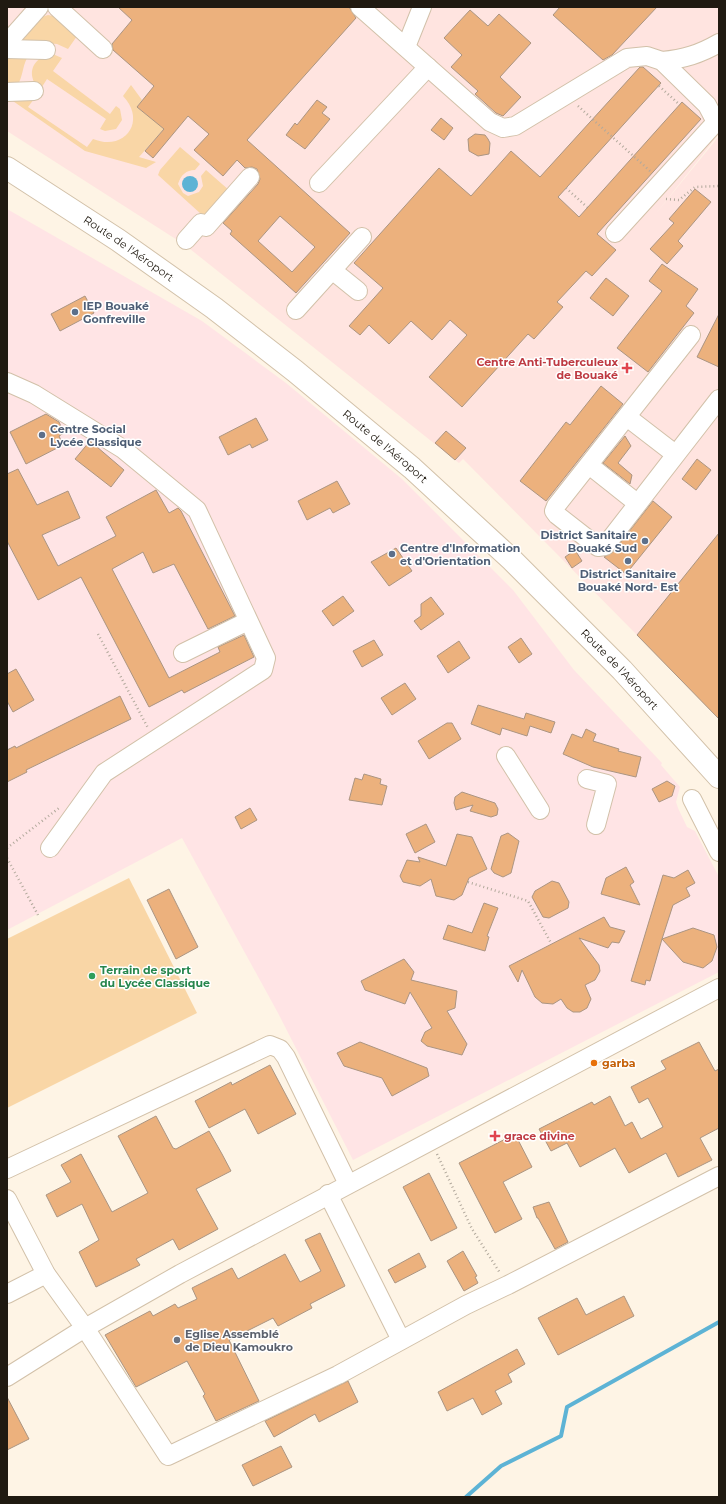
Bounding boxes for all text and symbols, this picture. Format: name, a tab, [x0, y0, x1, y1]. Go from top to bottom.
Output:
street label: Route de l'Aéroport	[81, 212, 177, 285]
place label: IEP Bouaké Gonfreville	[83, 299, 149, 326]
marker: IEP Bouaké Gonfreville	[70, 307, 80, 317]
place label: Centre Anti-Tuberculeux de Bouaké	[476, 355, 618, 382]
marker: Centre Anti-Tuberculeux de Bouaké	[621, 362, 633, 374]
street label: Route de l'Aéroport	[340, 406, 431, 486]
place label: Centre Social Lycée Classique	[50, 422, 142, 449]
marker: Centre Social Lycée Classique	[37, 430, 47, 440]
place label: District Sanitaire Bouaké Sud	[540, 528, 637, 555]
marker: District Sanitaire Bouaké Sud	[640, 536, 650, 546]
place label: Centre d'Information et d'Orientation	[400, 541, 520, 568]
marker: Centre d'Information et d'Orientation	[387, 549, 397, 559]
marker: District Sanitaire Bouaké Nord- Est	[623, 556, 633, 566]
place label: District Sanitaire Bouaké Nord- Est	[578, 567, 679, 594]
street label: Route de l'Aéroport	[578, 626, 662, 713]
place label: Terrain de sport du Lycée Classique	[100, 963, 210, 990]
marker: Terrain de sport du Lycée Classique	[87, 971, 97, 981]
place label: garba	[602, 1056, 636, 1070]
marker: garba	[589, 1058, 599, 1068]
place label: grace divine	[504, 1129, 575, 1143]
marker: grace divine	[489, 1130, 501, 1142]
place label: Eglise Assemblé de Dieu Kamoukro	[185, 1327, 293, 1354]
marker: Eglise Assemblé de Dieu Kamoukro	[172, 1335, 182, 1345]

